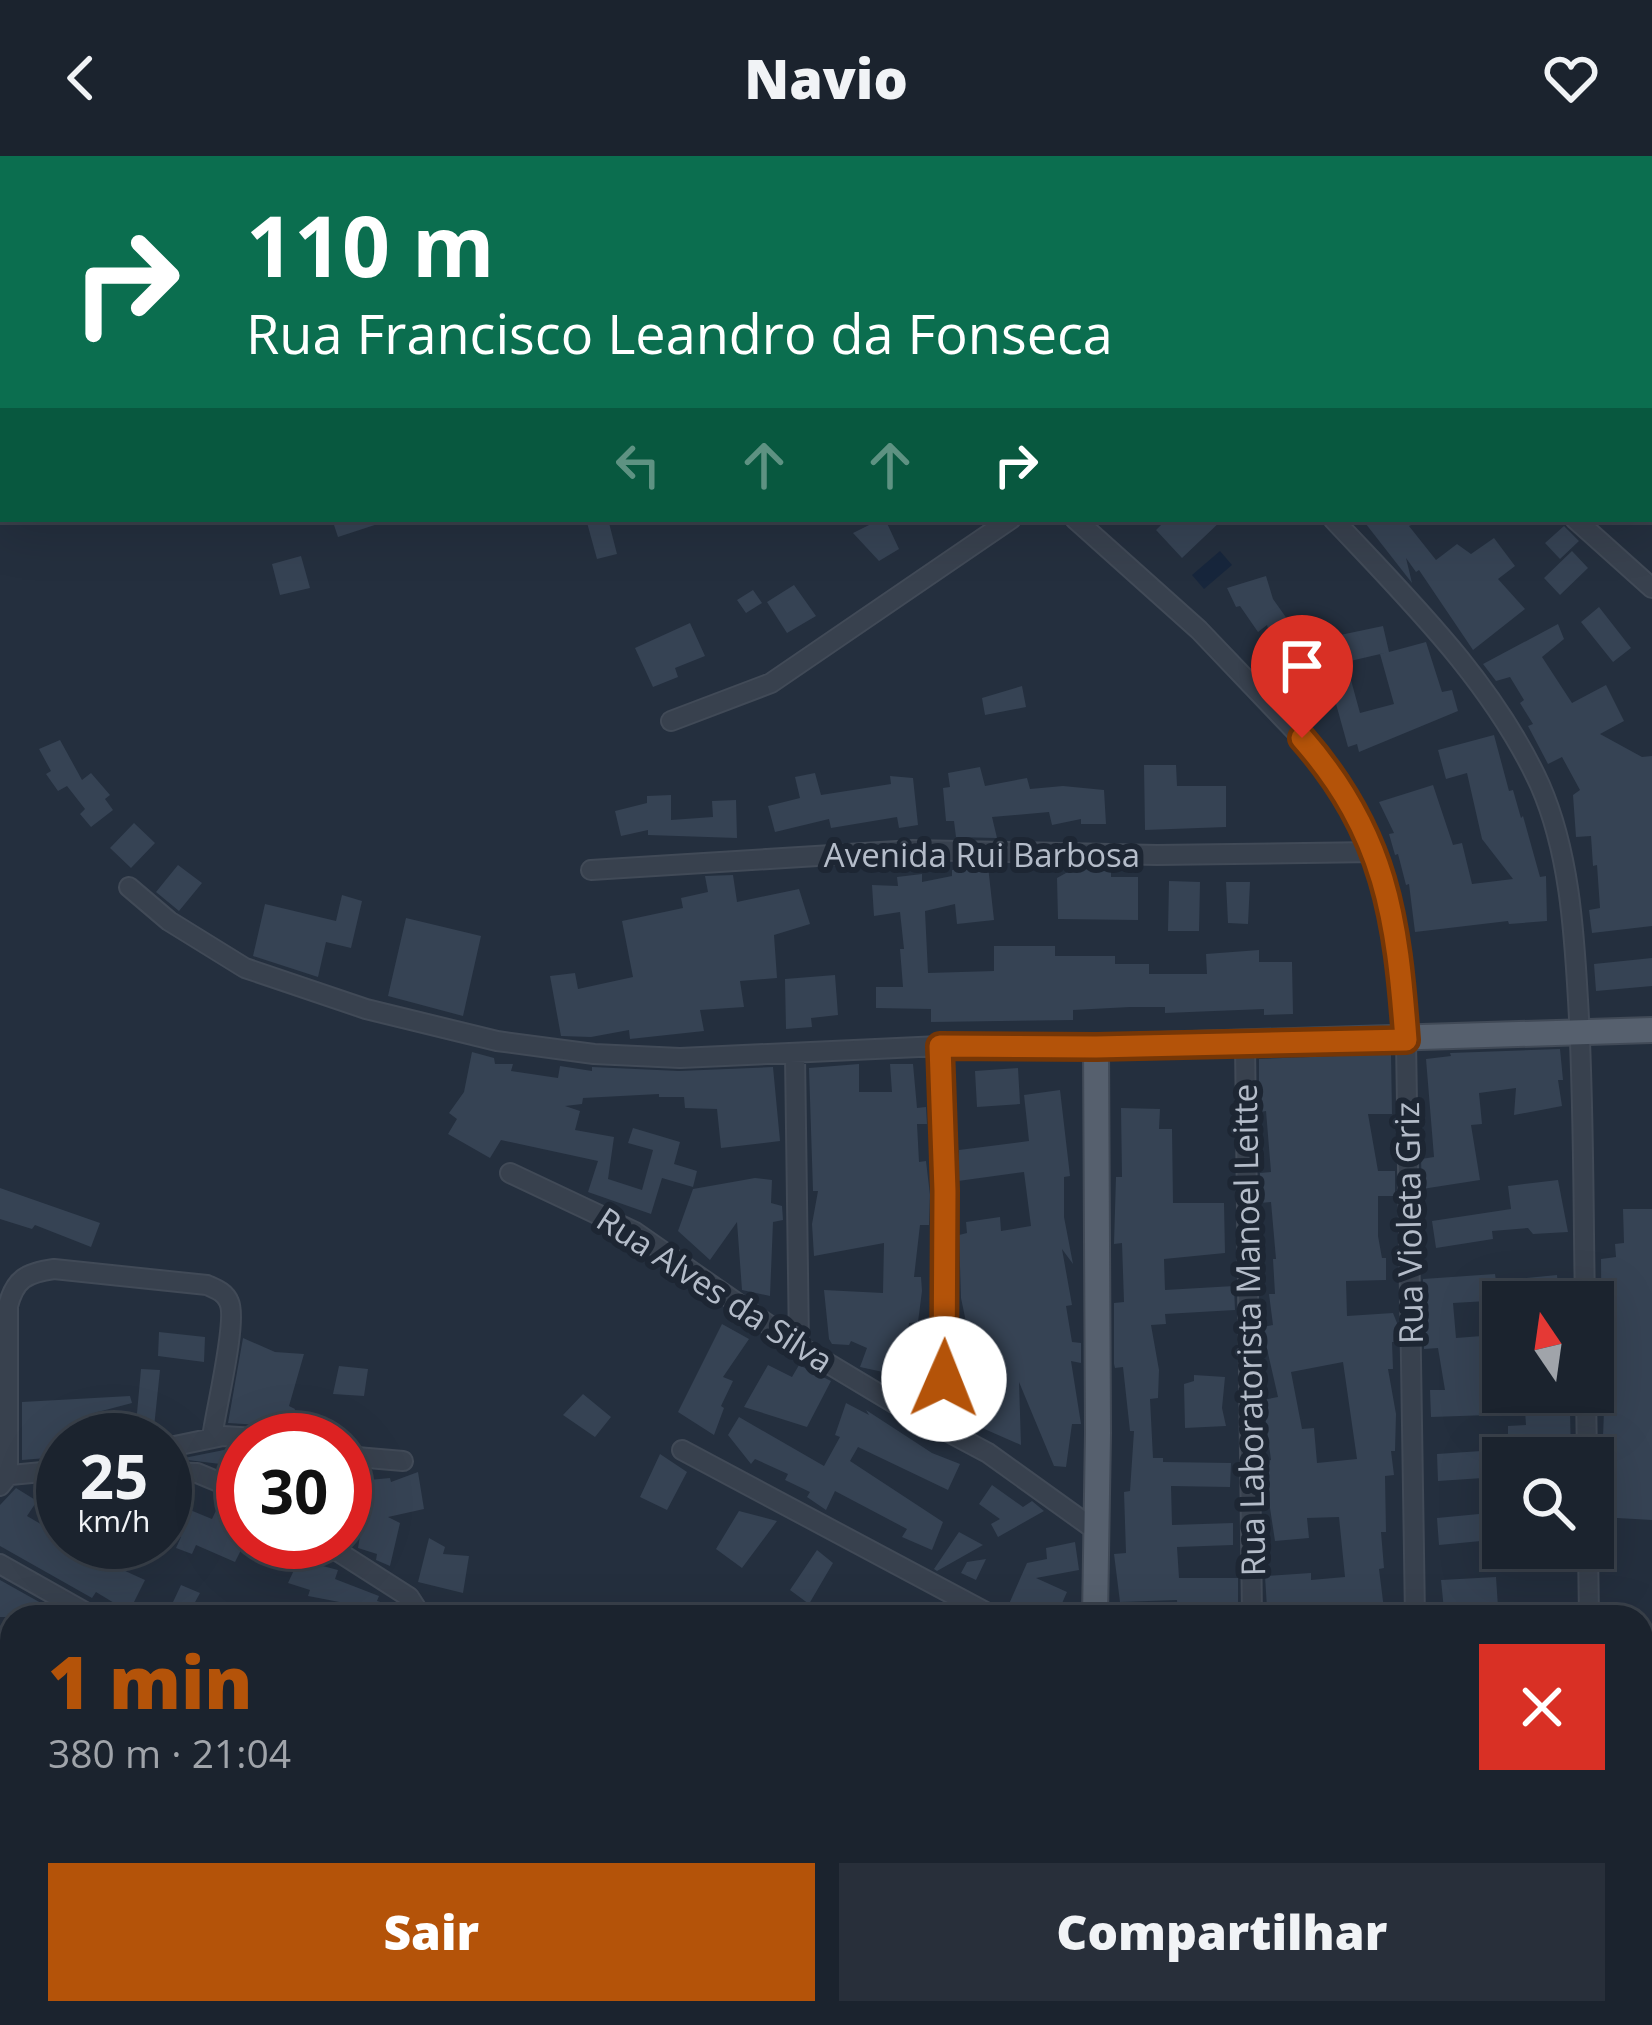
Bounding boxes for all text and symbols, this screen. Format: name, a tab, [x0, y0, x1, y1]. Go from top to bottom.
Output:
text: Navio	[744, 41, 908, 115]
icon: back	[48, 45, 114, 111]
icon: heart	[1538, 45, 1604, 111]
text: 110 m	[246, 187, 494, 302]
icon: right	[48, 204, 204, 360]
text: Rua Francisco Leandro da Fonseca	[246, 296, 1113, 370]
icon: left	[605, 432, 671, 498]
icon: ahead	[731, 432, 797, 498]
icon: ahead	[857, 432, 923, 498]
icon: right	[983, 432, 1049, 498]
pin	[1251, 615, 1353, 738]
icon: arrive	[1269, 633, 1335, 699]
street label: Avenida Rui Barbosa	[824, 832, 1140, 877]
street label: Rua Laboratorista Manoel Leitte	[1222, 1083, 1275, 1577]
street label: Rua Violeta Griz	[1384, 1102, 1433, 1344]
street label: Rua Alves da Silva	[589, 1196, 842, 1383]
north arrow	[1482, 1281, 1614, 1413]
map controls	[1482, 1281, 1614, 1569]
position arrow	[881, 1316, 1007, 1442]
speed limit sign: 30	[216, 1413, 372, 1569]
text: 25	[80, 1435, 148, 1517]
button: search	[1482, 1437, 1614, 1569]
text: km/h	[78, 1500, 150, 1541]
text: 1 min	[48, 1632, 253, 1730]
button: close	[1479, 1644, 1605, 1770]
text: 380 m · 21:04	[48, 1726, 291, 1779]
button: Sair	[48, 1863, 815, 2001]
button: Compartilhar	[839, 1863, 1605, 2001]

